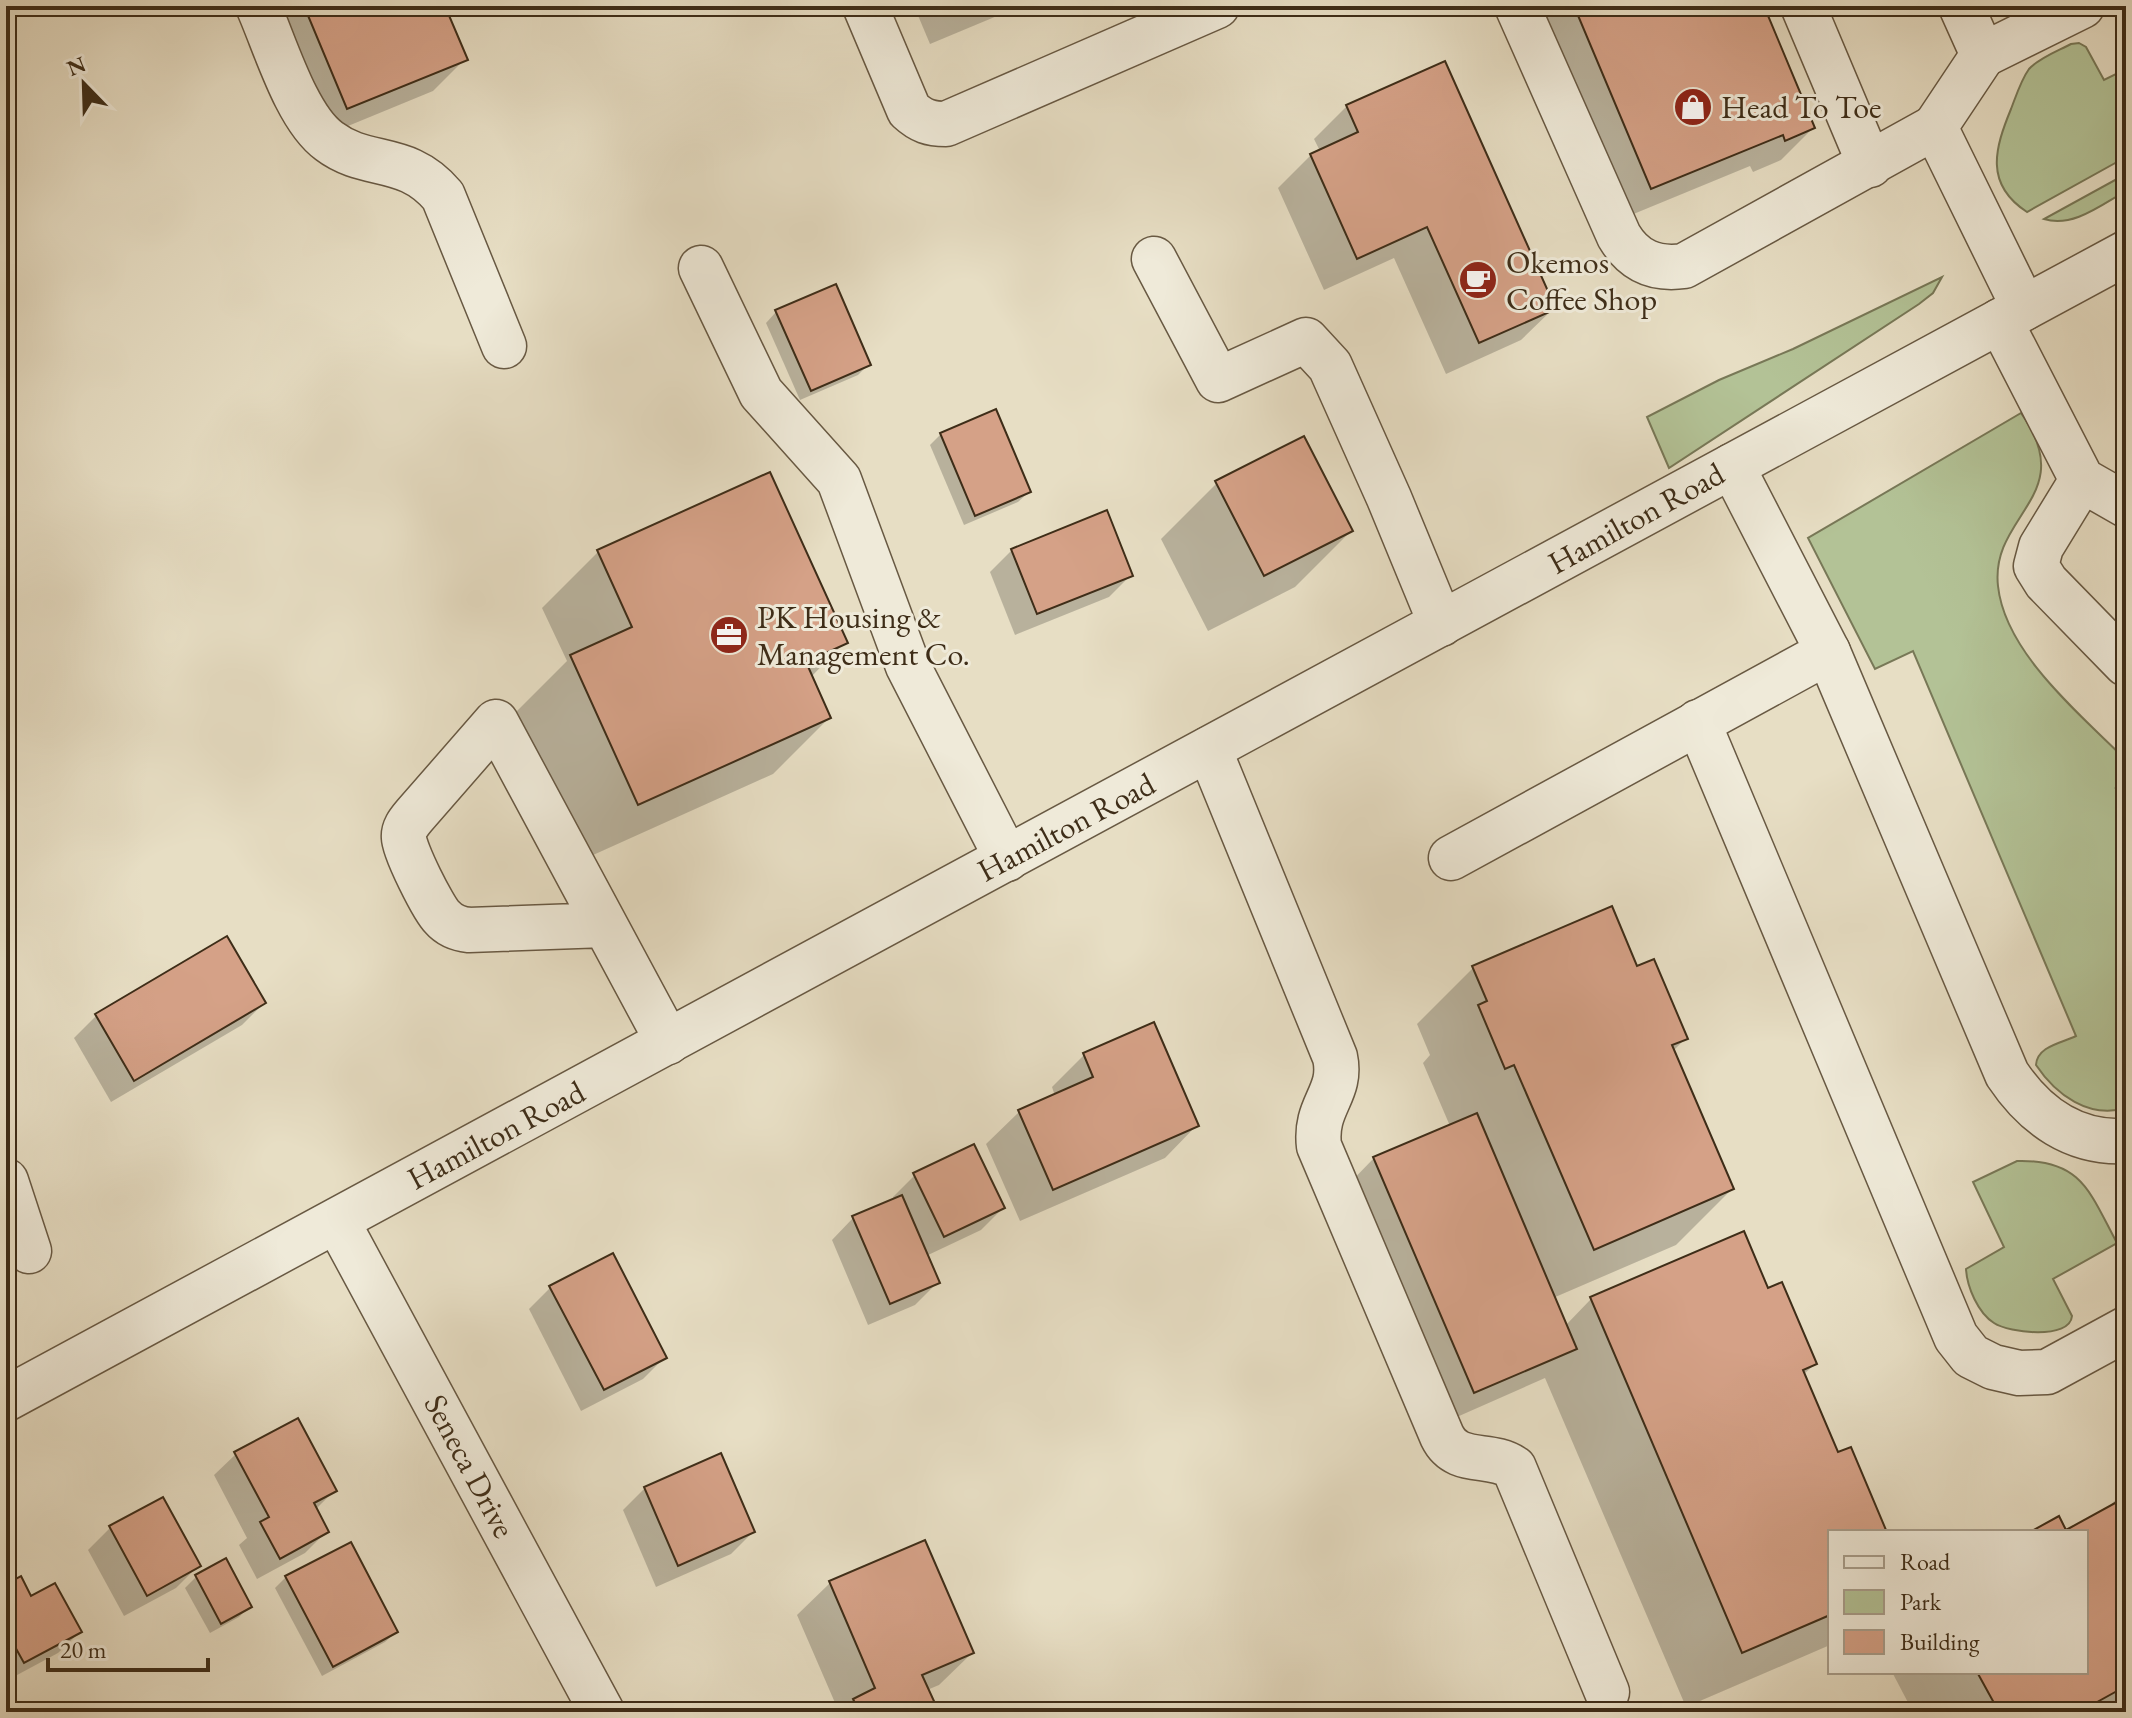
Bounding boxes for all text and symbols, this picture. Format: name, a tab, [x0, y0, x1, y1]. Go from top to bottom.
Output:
north arrow	[44, 44, 124, 124]
text: N	[63, 49, 90, 83]
shop icon: Head To Toe	[1672, 86, 1714, 128]
place label: Head To Toe	[1721, 86, 1881, 128]
place label: Okemos Coffee Shop	[1506, 241, 1657, 320]
cafe icon: Okemos Coffee Shop	[1457, 259, 1499, 301]
street label: Hamilton Road	[1540, 452, 1732, 584]
place label: PK Housing & Management Co.	[757, 596, 970, 675]
office icon: PK Housing & Management Co.	[708, 614, 750, 656]
street label: Hamilton Road	[970, 762, 1163, 891]
street label: Hamilton Road	[400, 1070, 593, 1199]
street label: Seneca Drive	[415, 1387, 525, 1545]
legend	[1828, 1530, 2088, 1674]
text: Road	[1900, 1546, 1951, 1577]
text: Park	[1900, 1586, 1942, 1617]
scale bar	[48, 1622, 208, 1672]
text: Building	[1900, 1626, 1980, 1657]
text: 20 m	[60, 1634, 107, 1665]

